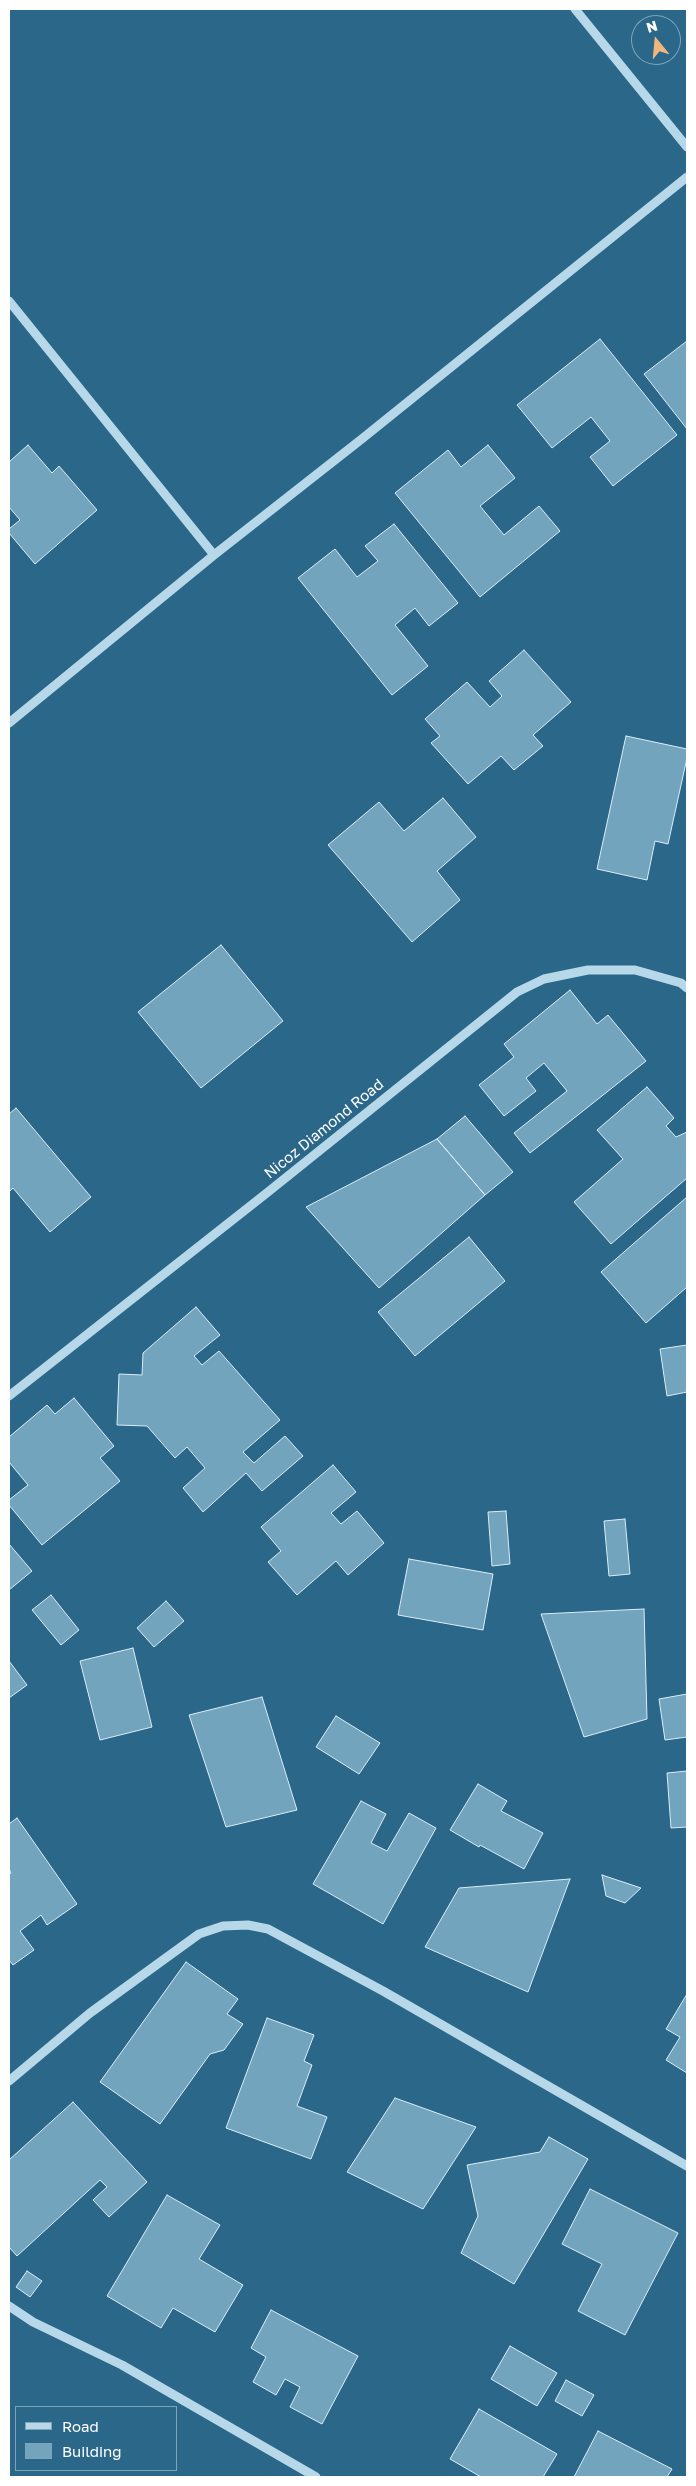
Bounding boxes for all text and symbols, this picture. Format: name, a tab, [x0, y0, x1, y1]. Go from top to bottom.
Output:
north arrow	[631, 15, 681, 65]
text: N	[644, 16, 659, 36]
street label: Nicoz Diamond Road	[261, 1075, 387, 1183]
legend	[15, 2406, 178, 2471]
text: Road	[62, 2417, 99, 2435]
text: Building	[62, 2442, 122, 2460]

